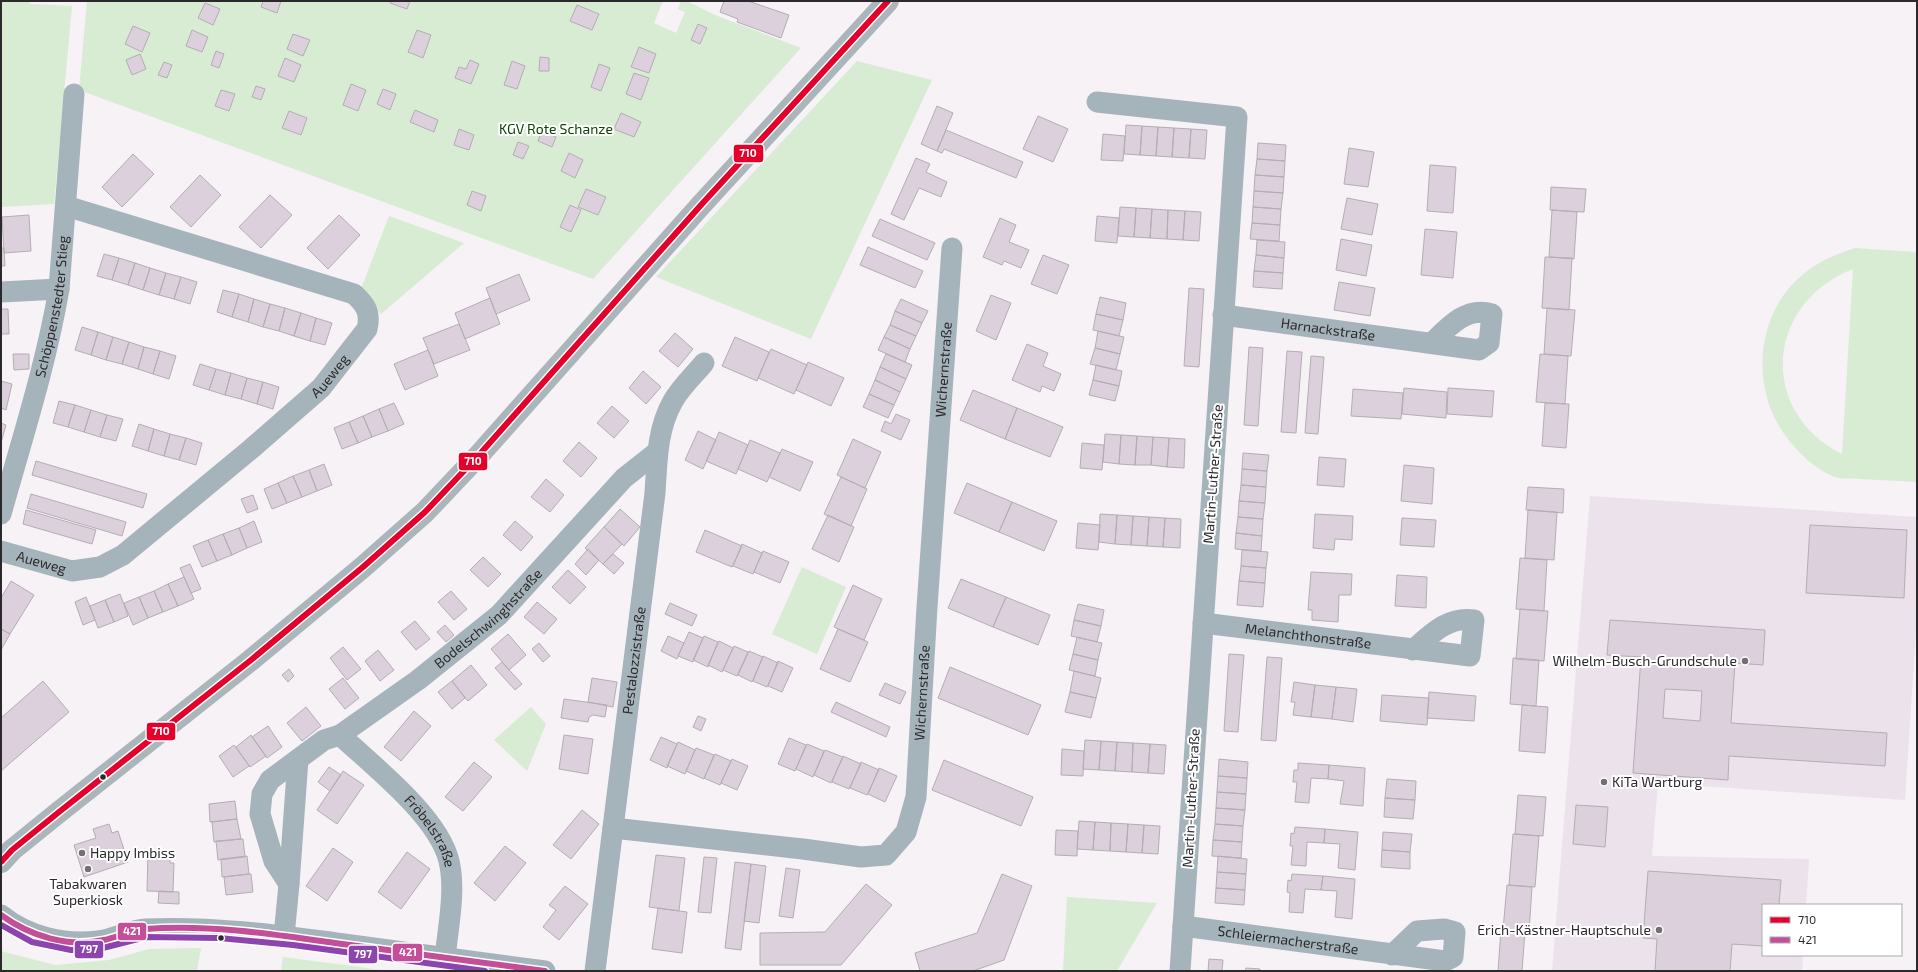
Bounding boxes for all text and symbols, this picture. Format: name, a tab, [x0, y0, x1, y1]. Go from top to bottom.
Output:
park label: KGV Rote Schanze	[499, 120, 613, 137]
line badge: 710	[733, 144, 764, 163]
text: 710	[739, 146, 757, 159]
street label: Schöppenstedter Stieg	[31, 235, 71, 379]
street label: Harnackstraße	[1280, 314, 1376, 344]
street label: Wichernstraße	[931, 321, 955, 418]
street label: Aueweg	[307, 350, 352, 401]
street label: Martin-Luther-Straße	[1199, 404, 1226, 544]
line badge: 710	[458, 452, 488, 471]
text: 710	[464, 454, 482, 467]
street label: Aueweg	[15, 547, 69, 577]
street label: Bodelschwinghstraße	[431, 565, 545, 672]
street label: Pestalozzistraße	[618, 605, 649, 715]
street label: Melanchthonstraße	[1244, 619, 1372, 652]
street label: Wichernstraße	[910, 644, 933, 741]
place label: Wilhelm-Busch-Grundschule	[1552, 652, 1737, 669]
marker: Wilhelm-Busch-Grundschule	[1740, 656, 1750, 666]
line badge: 710	[146, 722, 176, 741]
text: 710	[152, 724, 170, 737]
street label: Martin-Luther-Straße	[1178, 728, 1203, 868]
unlabelled marker	[98, 772, 108, 782]
place label: KiTa Wartburg	[1612, 773, 1702, 790]
marker: KiTa Wartburg	[1599, 777, 1609, 787]
street label: Fröbelstraße	[401, 791, 459, 868]
place label: Happy Imbiss	[90, 844, 175, 861]
marker: Happy Imbiss	[77, 848, 87, 858]
marker: Tabakwaren Superkiosk	[83, 864, 93, 874]
place label: Tabakwaren Superkiosk	[49, 875, 127, 908]
legend	[1762, 904, 1902, 956]
text: 710	[1798, 912, 1816, 926]
place label: Erich-Kästner-Hauptschule	[1477, 921, 1651, 938]
line badge: 421	[117, 922, 147, 941]
street label: Schleiermacherstraße	[1217, 922, 1360, 957]
text: 421	[123, 924, 141, 937]
marker: Erich-Kästner-Hauptschule	[1654, 925, 1664, 935]
text: 421	[1798, 932, 1817, 946]
unlabelled marker	[216, 933, 226, 943]
line badge: 797	[74, 940, 104, 959]
text: 797	[80, 942, 98, 955]
line badge: 421	[392, 943, 423, 962]
line badge: 797	[348, 945, 378, 964]
text: 421	[399, 945, 417, 958]
text: 797	[354, 947, 372, 960]

